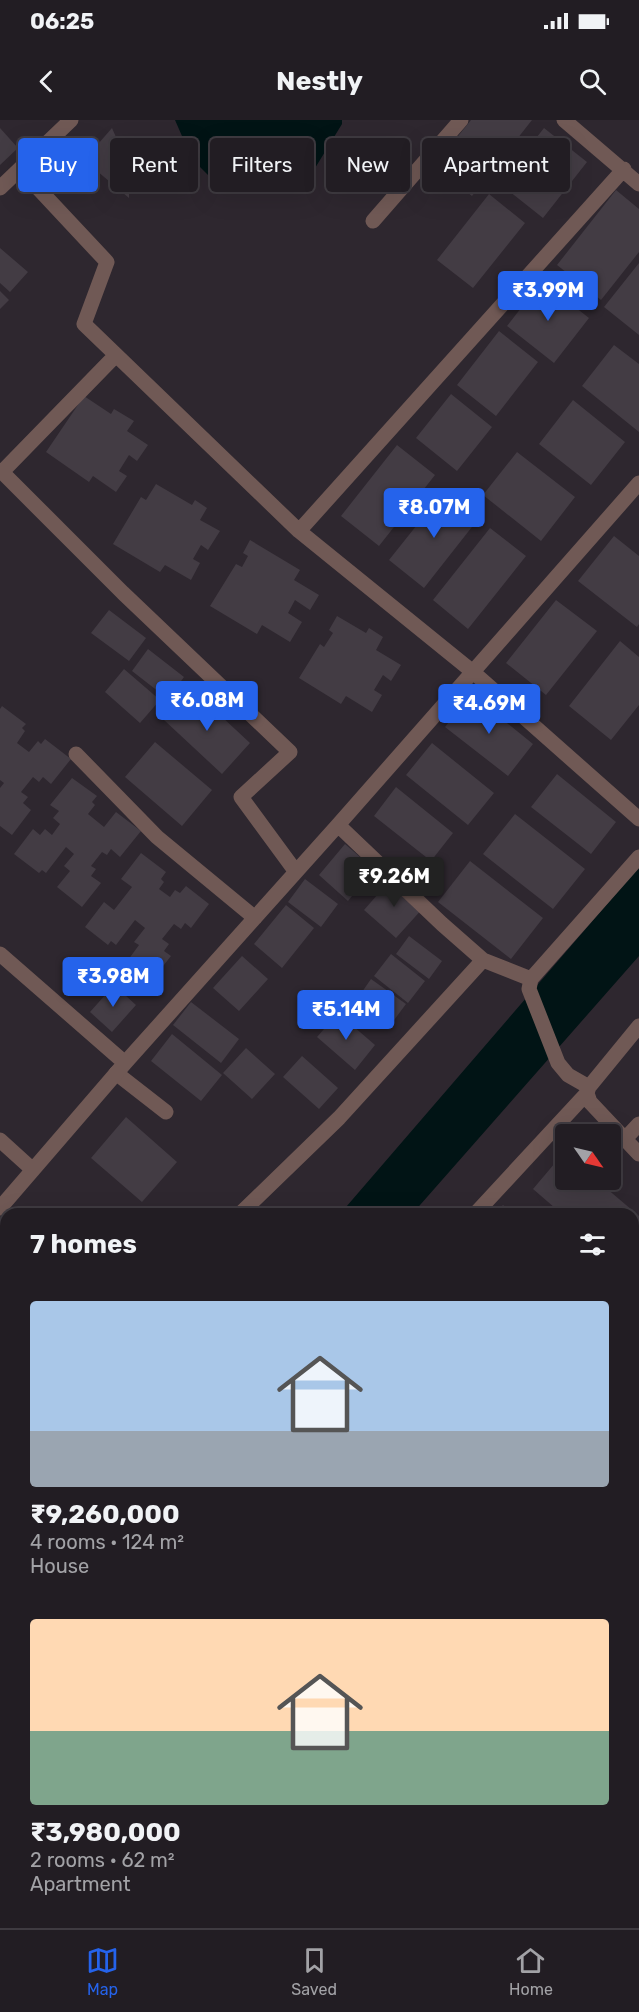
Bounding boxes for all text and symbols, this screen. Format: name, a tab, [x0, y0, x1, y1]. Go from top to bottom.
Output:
text: 06:25	[30, 8, 94, 35]
icon: back	[30, 65, 63, 98]
text: Nestly	[276, 65, 363, 97]
icon: search	[576, 65, 609, 98]
chip: Buy	[18, 138, 98, 192]
chip: Rent	[110, 138, 198, 192]
chip: Filters	[210, 138, 314, 192]
chip: New	[326, 138, 410, 192]
chip: Apartment	[422, 138, 570, 192]
pin: ₹3.99M	[499, 271, 597, 322]
text: ₹3.99M	[512, 278, 584, 302]
pin: ₹8.07M	[385, 488, 483, 539]
text: ₹8.07M	[398, 495, 470, 519]
pin: ₹6.08M	[158, 681, 256, 732]
pin: ₹4.69M	[440, 684, 538, 735]
text: ₹6.08M	[170, 688, 244, 712]
text: ₹4.69M	[452, 691, 526, 715]
pin: ₹9.26M	[345, 857, 443, 908]
text: ₹9.26M	[358, 864, 430, 888]
pin: ₹3.98M	[64, 957, 162, 1008]
text: ₹3.98M	[77, 964, 149, 988]
pin: ₹5.14M	[297, 990, 395, 1041]
text: ₹5.14M	[311, 997, 381, 1021]
north arrow	[555, 1124, 621, 1190]
map controls	[555, 1124, 621, 1190]
icon: filters	[576, 1228, 609, 1261]
text: 7 homes	[30, 1229, 137, 1260]
icon: home	[266, 1340, 374, 1448]
text: ₹9,260,000	[30, 1499, 180, 1530]
text: 4 rooms · 124 m²	[30, 1530, 184, 1554]
text: House	[30, 1554, 89, 1578]
icon: home	[266, 1658, 374, 1766]
text: ₹3,980,000	[30, 1817, 181, 1848]
text: 2 rooms · 62 m²	[30, 1848, 175, 1872]
text: Apartment	[30, 1872, 131, 1896]
tab: Map	[86, 1944, 119, 1999]
tab: Saved	[291, 1944, 337, 1999]
tab: Home	[509, 1944, 553, 1999]

